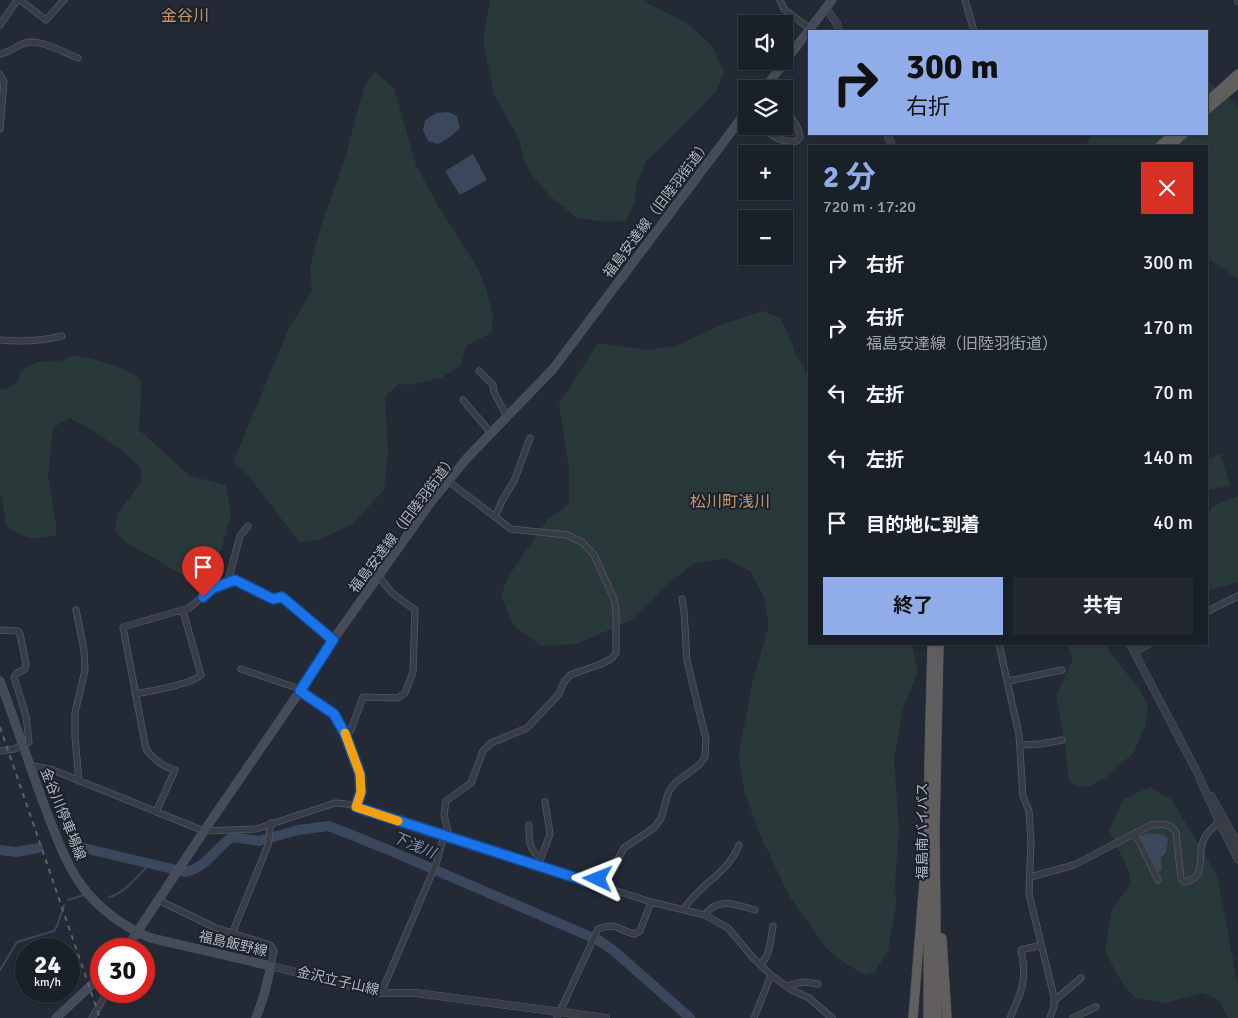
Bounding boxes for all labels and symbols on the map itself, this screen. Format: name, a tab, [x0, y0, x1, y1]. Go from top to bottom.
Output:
district label: 金谷川	[161, 6, 209, 26]
street label: 福島安達線（旧陸羽街道）	[600, 137, 714, 281]
street label: 福島安達線（旧陸羽街道）	[346, 452, 460, 596]
district label: 松川町浅川	[690, 492, 770, 512]
pin	[182, 546, 224, 597]
street label: 金谷川停車場線	[37, 765, 89, 863]
street label: 福島南バイパス	[914, 782, 931, 880]
water label: 下浅川	[390, 828, 440, 863]
position arrow	[571, 852, 623, 904]
street label: 福島飯野線	[197, 928, 269, 960]
speed limit sign: 30	[90, 938, 155, 1003]
street label: 金沢立子山線	[295, 963, 381, 999]

